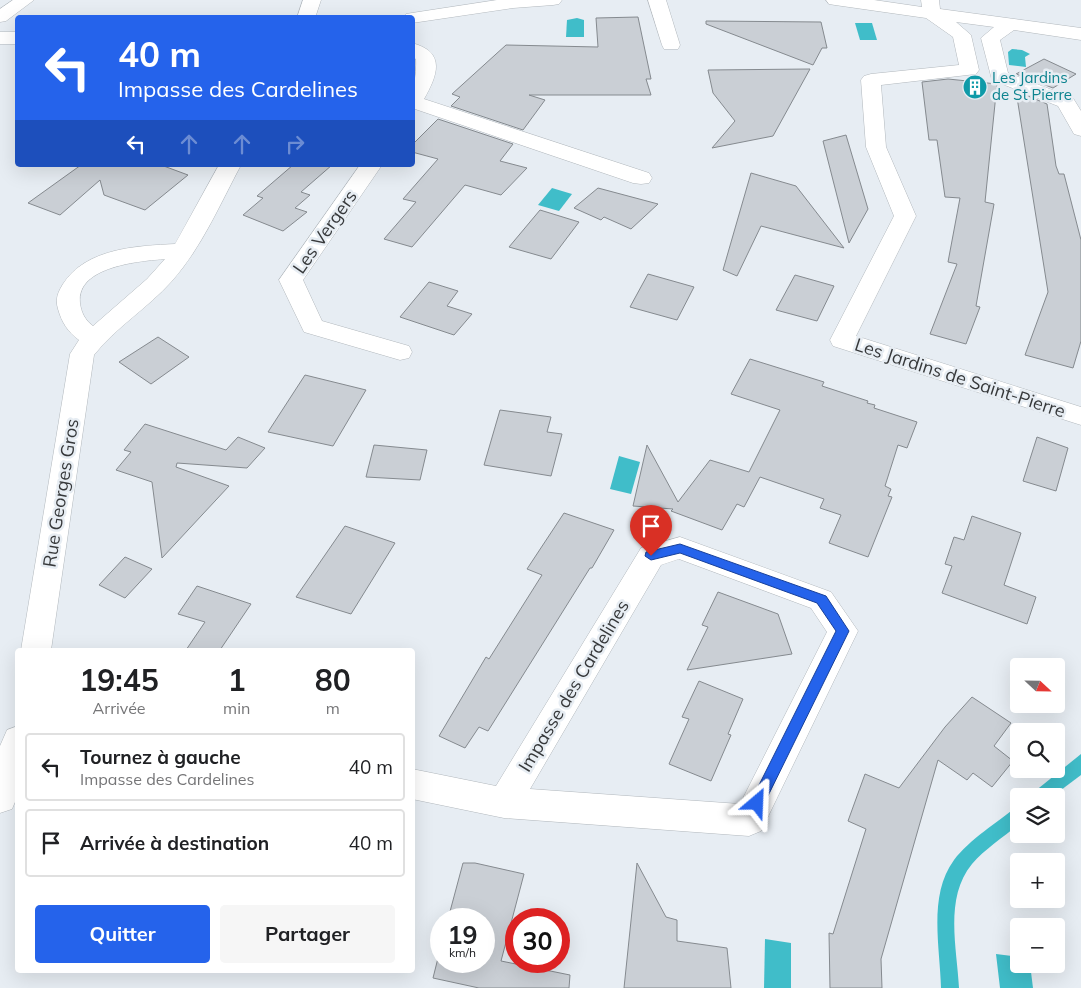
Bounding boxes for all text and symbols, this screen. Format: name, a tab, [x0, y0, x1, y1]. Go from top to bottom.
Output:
text: 40 m	[118, 32, 201, 76]
icon: left	[35, 35, 100, 100]
place label: Les Jardins de St Pierre	[992, 68, 1072, 104]
building icon: Les Jardins de St Pierre	[962, 74, 988, 100]
text: Impasse des Cardelines	[118, 75, 358, 103]
icon: left	[122, 130, 150, 158]
icon: ahead	[175, 130, 203, 158]
icon: ahead	[228, 130, 256, 158]
icon: right	[281, 130, 309, 158]
street label: Les Vergers	[287, 185, 362, 278]
street label: Les Jardins de Saint-Pierre	[852, 333, 1068, 422]
street label: Rue Georges Gros	[37, 417, 84, 569]
pin	[630, 505, 672, 556]
icon: arrive	[637, 512, 665, 540]
street label: Impasse des Cardelines	[513, 596, 634, 776]
north arrow	[1010, 658, 1065, 712]
map controls	[1010, 658, 1065, 973]
text: 19:45	[79, 661, 159, 699]
text: 1	[228, 661, 246, 699]
text: 80	[315, 661, 351, 699]
text: Arrivée	[93, 698, 146, 718]
text: min	[223, 698, 250, 718]
text: m	[326, 698, 340, 718]
button: search	[1010, 723, 1065, 778]
text: Tournez à gauche	[80, 745, 241, 769]
icon: left	[37, 753, 65, 781]
text: 40 m	[349, 755, 393, 779]
text: Impasse des Cardelines	[80, 769, 254, 789]
position arrow	[730, 776, 782, 828]
button: layers	[1010, 788, 1065, 843]
icon: arrive	[37, 829, 65, 857]
text: Arrivée à destination	[80, 831, 269, 855]
text: 40 m	[349, 831, 393, 855]
button: +	[1010, 853, 1065, 908]
button: Quitter	[35, 905, 210, 963]
button: Partager	[220, 905, 395, 963]
speed limit sign: 30	[505, 908, 570, 973]
button: −	[1010, 918, 1065, 973]
text: 19	[447, 919, 478, 950]
text: km/h	[449, 945, 476, 960]

